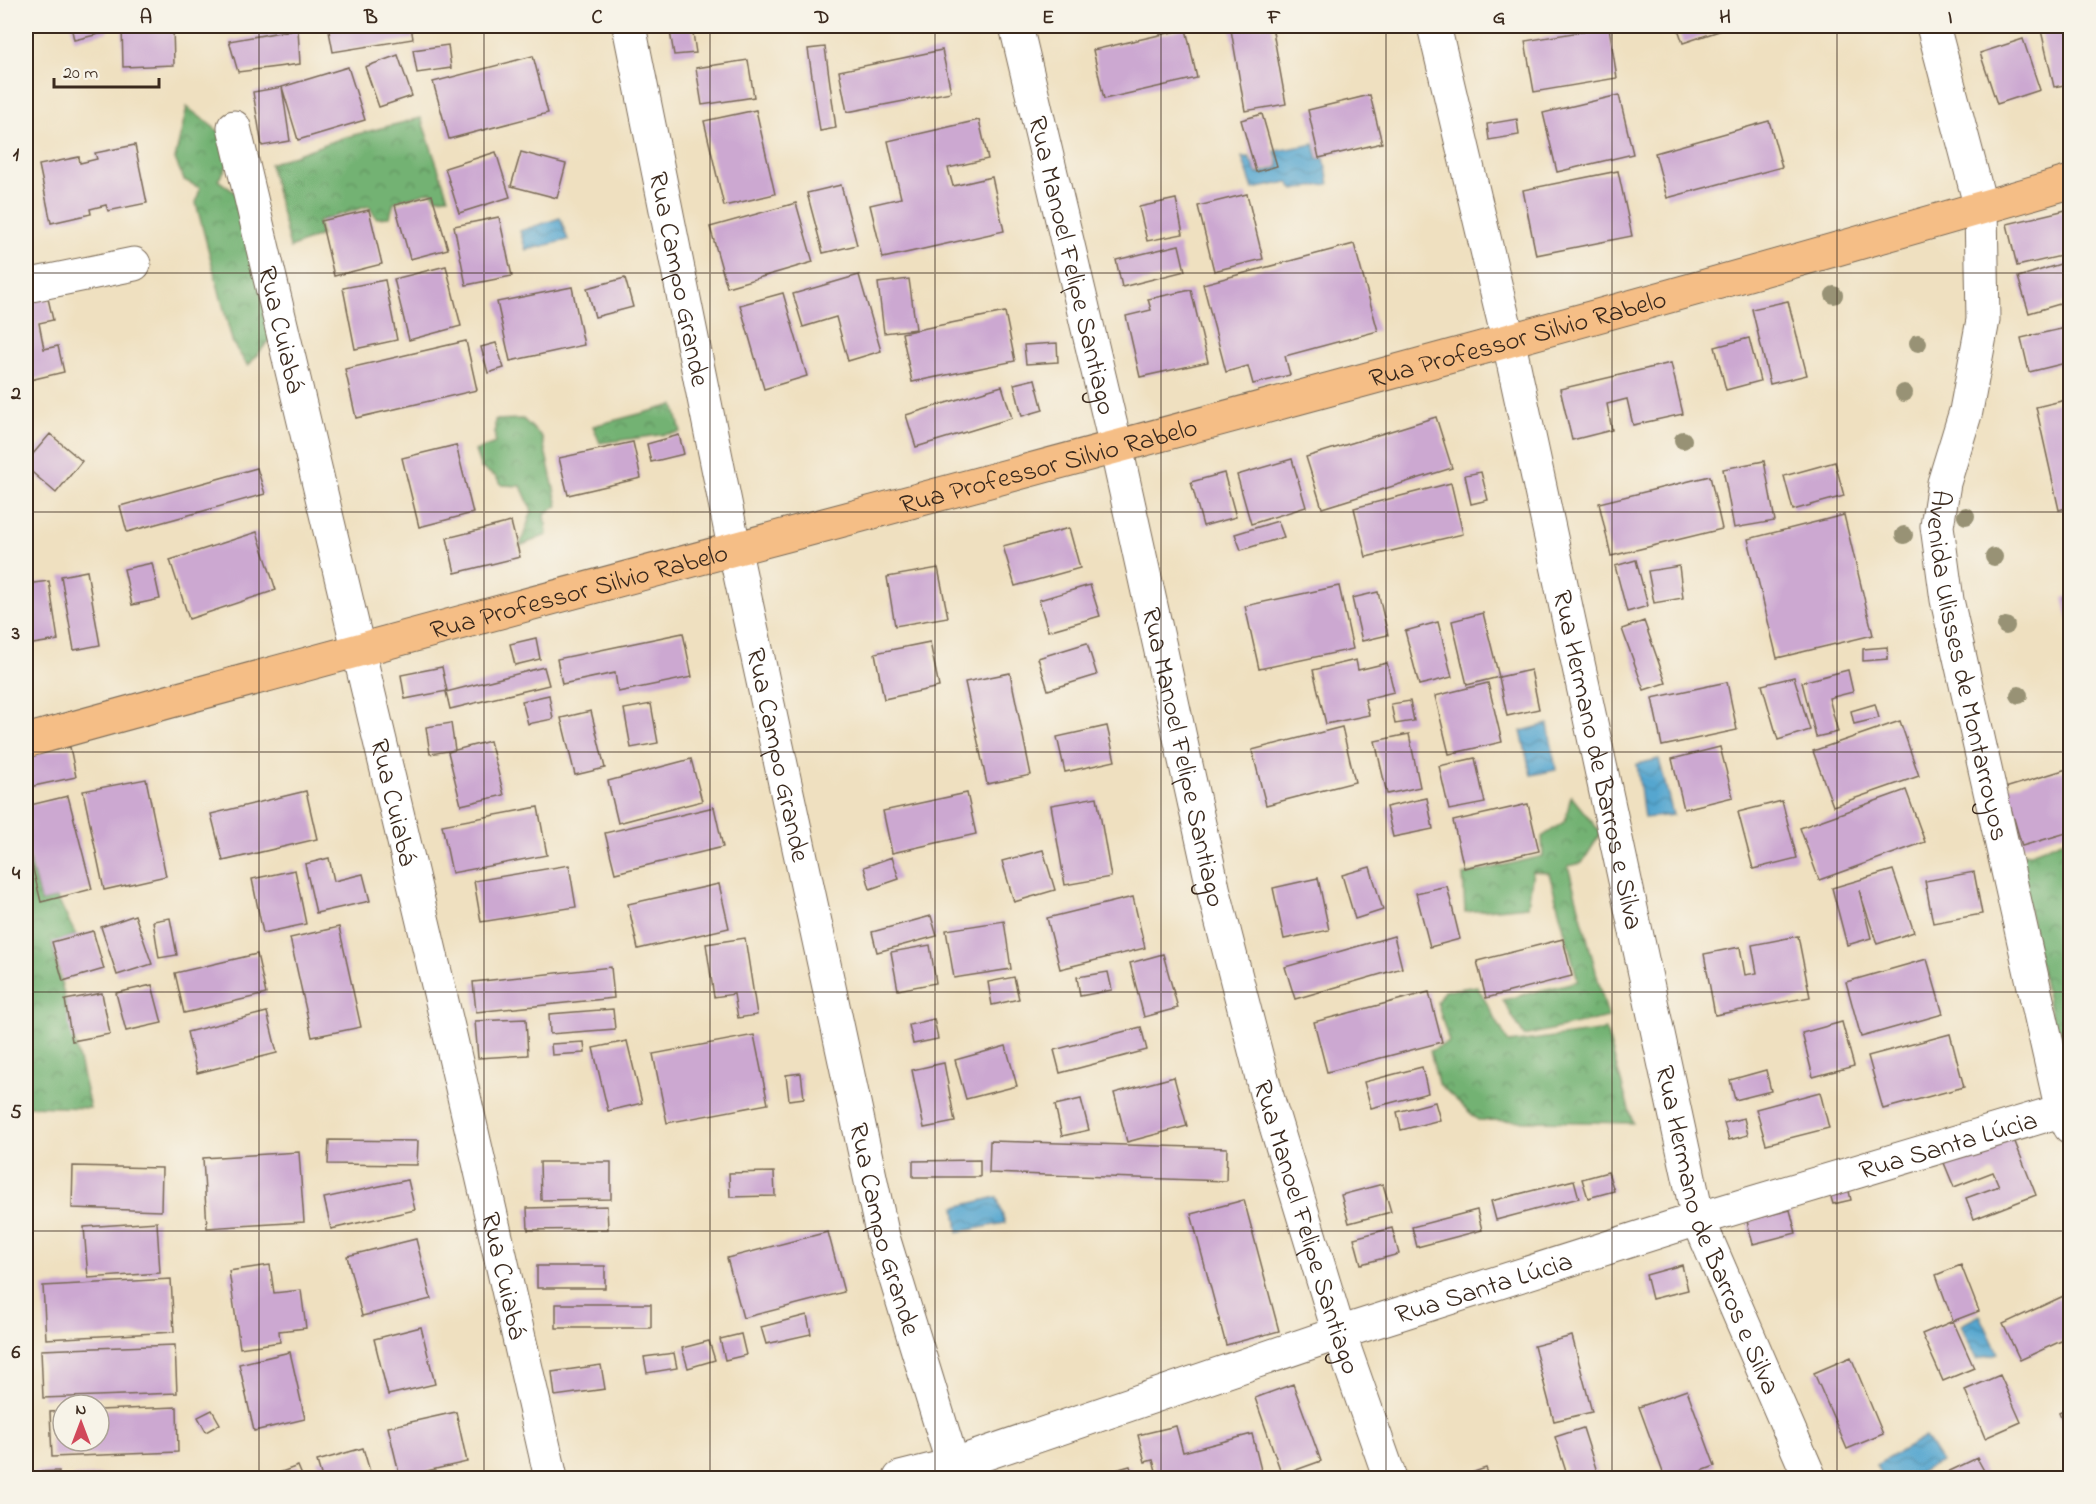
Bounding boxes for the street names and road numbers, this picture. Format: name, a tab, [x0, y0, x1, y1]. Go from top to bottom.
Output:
street label: Rua Manoel Felipe Santiago	[1016, 113, 1125, 419]
street label: Rua Campo Grande	[637, 169, 718, 391]
street label: Rua Cuiabá	[246, 263, 314, 398]
street label: Rua Professor Silvio Rabelo	[1365, 281, 1671, 400]
street label: Rua Professor Silvio Rabelo	[896, 409, 1202, 526]
street label: Avenida Ulisses de Montarroyos	[1915, 487, 2018, 845]
street label: Rua Professor Silvio Rabelo	[426, 535, 733, 652]
street label: Rua Hermano de Barros e Silva	[1541, 587, 1652, 934]
street label: Rua Manoel Felipe Santiago	[1130, 604, 1234, 912]
street label: Rua Campo Grande	[734, 645, 819, 867]
street label: Rua Cuiabá	[358, 735, 426, 870]
street label: Rua Hermano de Barros e Silva	[1643, 1062, 1789, 1401]
street label: Rua Manoel Felipe Santiago	[1241, 1076, 1369, 1380]
street label: Rua Santa Lúcia	[1855, 1102, 2042, 1192]
street label: Rua Campo Grande	[837, 1120, 929, 1341]
street label: Rua Cuiabá	[469, 1209, 536, 1344]
street label: Rua Santa Lúcia	[1390, 1243, 1578, 1336]

